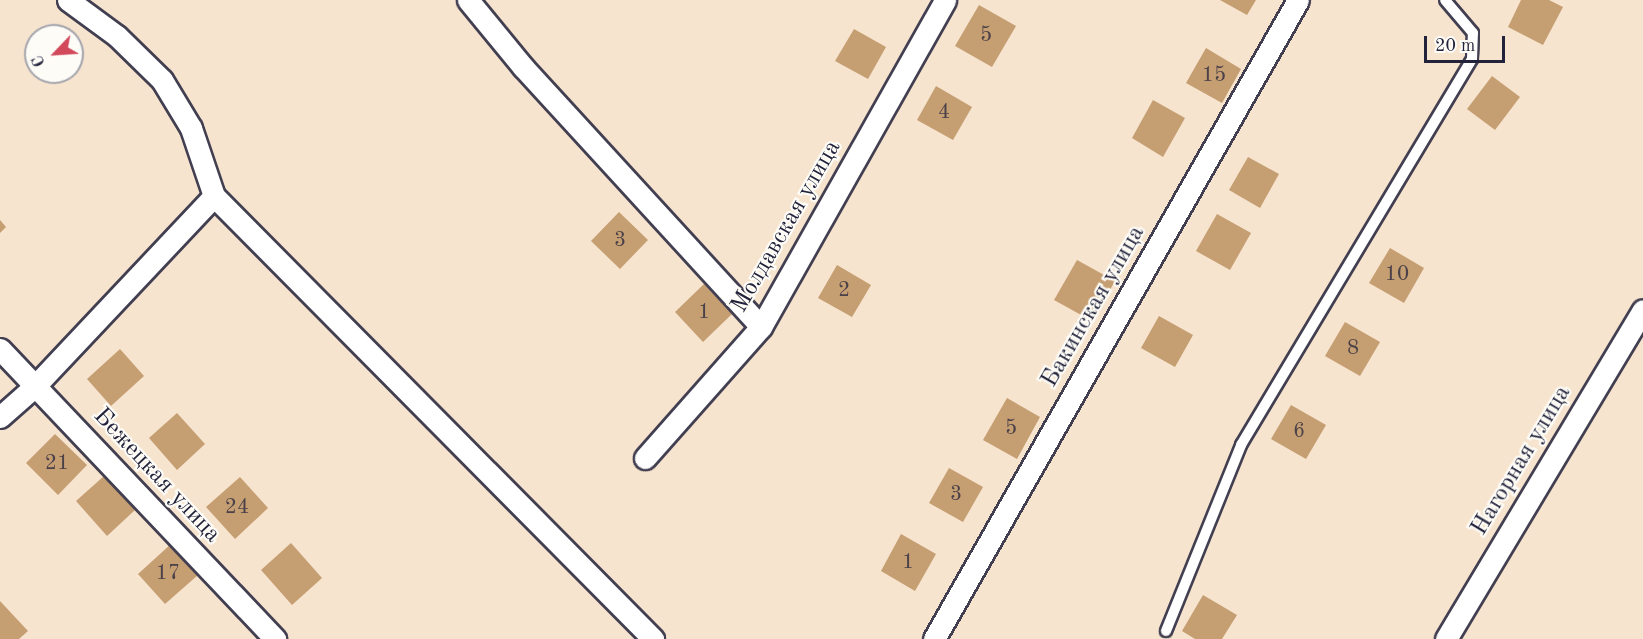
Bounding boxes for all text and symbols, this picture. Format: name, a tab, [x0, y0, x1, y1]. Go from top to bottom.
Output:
house number: 5	[980, 23, 992, 49]
north arrow	[24, 24, 84, 84]
scale bar	[1427, 24, 1508, 62]
text: 20 m	[1435, 37, 1475, 55]
text: С	[30, 53, 49, 69]
house number: 15	[1202, 63, 1226, 89]
house number: 4	[938, 100, 950, 126]
street label: Молдавская улица	[726, 136, 848, 318]
street label: Бакинская улица	[1036, 221, 1152, 393]
house number: 3	[614, 228, 626, 254]
house number: 10	[1385, 262, 1409, 288]
house number: 2	[838, 278, 850, 304]
house number: 1	[698, 300, 710, 326]
house number: 8	[1347, 336, 1359, 362]
street label: Нагорная улица	[1466, 381, 1578, 541]
street label: Бежецкая улица	[86, 403, 226, 549]
house number: 5	[1005, 416, 1017, 442]
house number: 6	[1293, 419, 1305, 445]
house number: 21	[45, 451, 69, 477]
house number: 3	[950, 482, 962, 508]
house number: 24	[225, 495, 249, 521]
house number: 1	[902, 550, 914, 576]
house number: 17	[156, 561, 180, 587]

